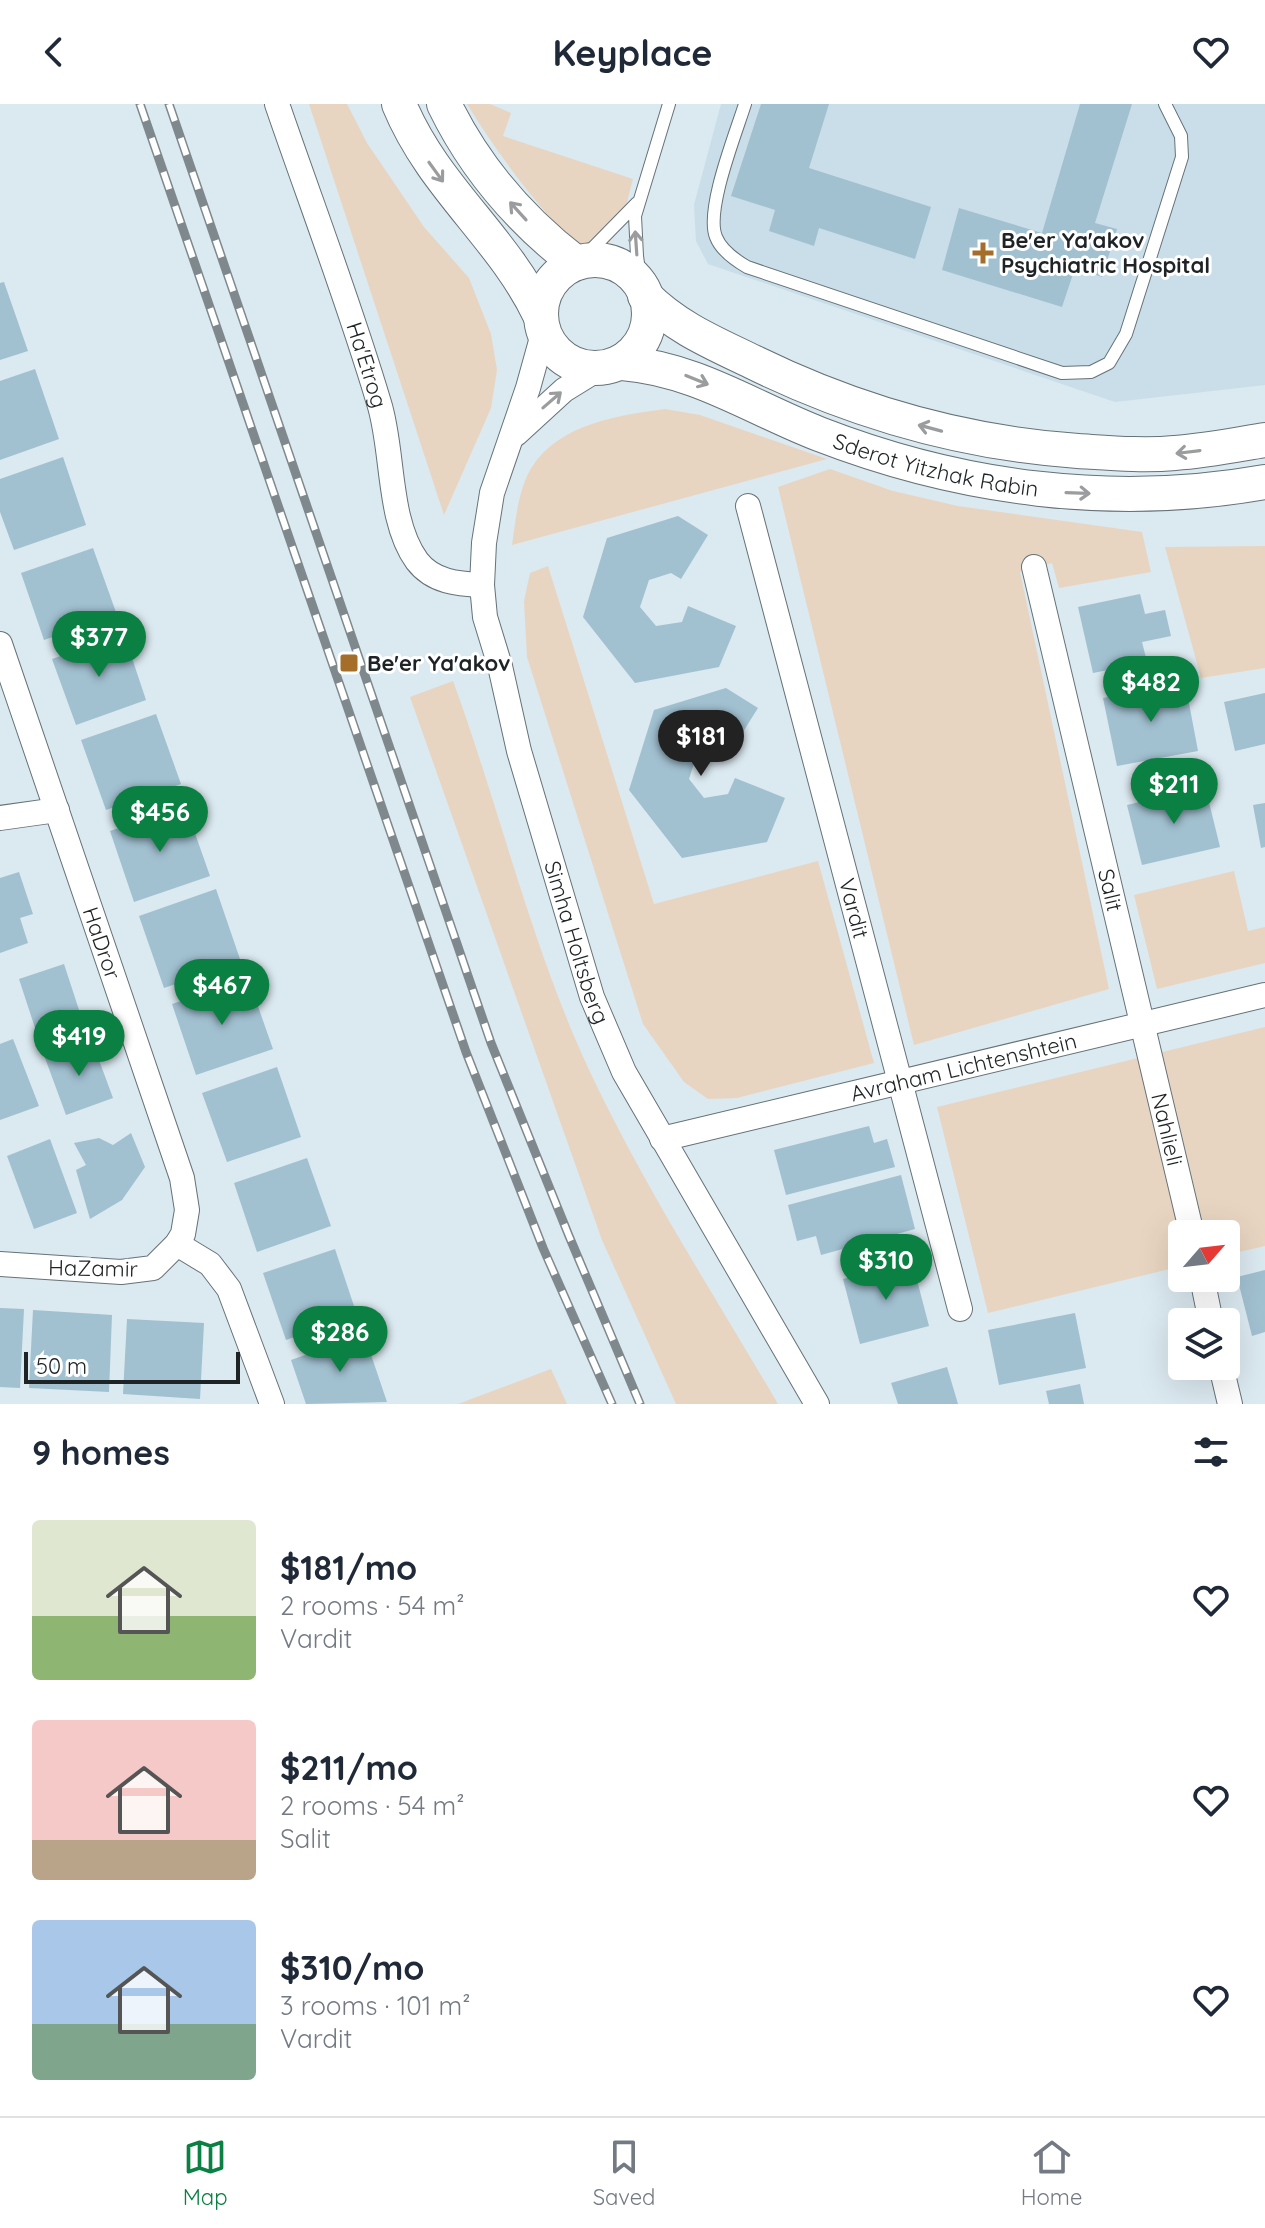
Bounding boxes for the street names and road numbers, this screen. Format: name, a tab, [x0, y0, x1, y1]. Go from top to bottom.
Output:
street label: Ha'Etrog	[340, 318, 394, 411]
street label: Sderot Yitzhak Rabin	[829, 427, 1040, 503]
street label: Simha Holtsberg	[538, 858, 616, 1028]
street label: Salit	[1092, 866, 1129, 914]
street label: Vardit	[833, 875, 876, 941]
street label: HaDror	[77, 903, 127, 984]
street label: Avraham Lichtenshtein	[848, 1026, 1079, 1108]
street label: Nahlieli	[1145, 1090, 1189, 1169]
street label: HaZamir	[48, 1253, 139, 1283]

